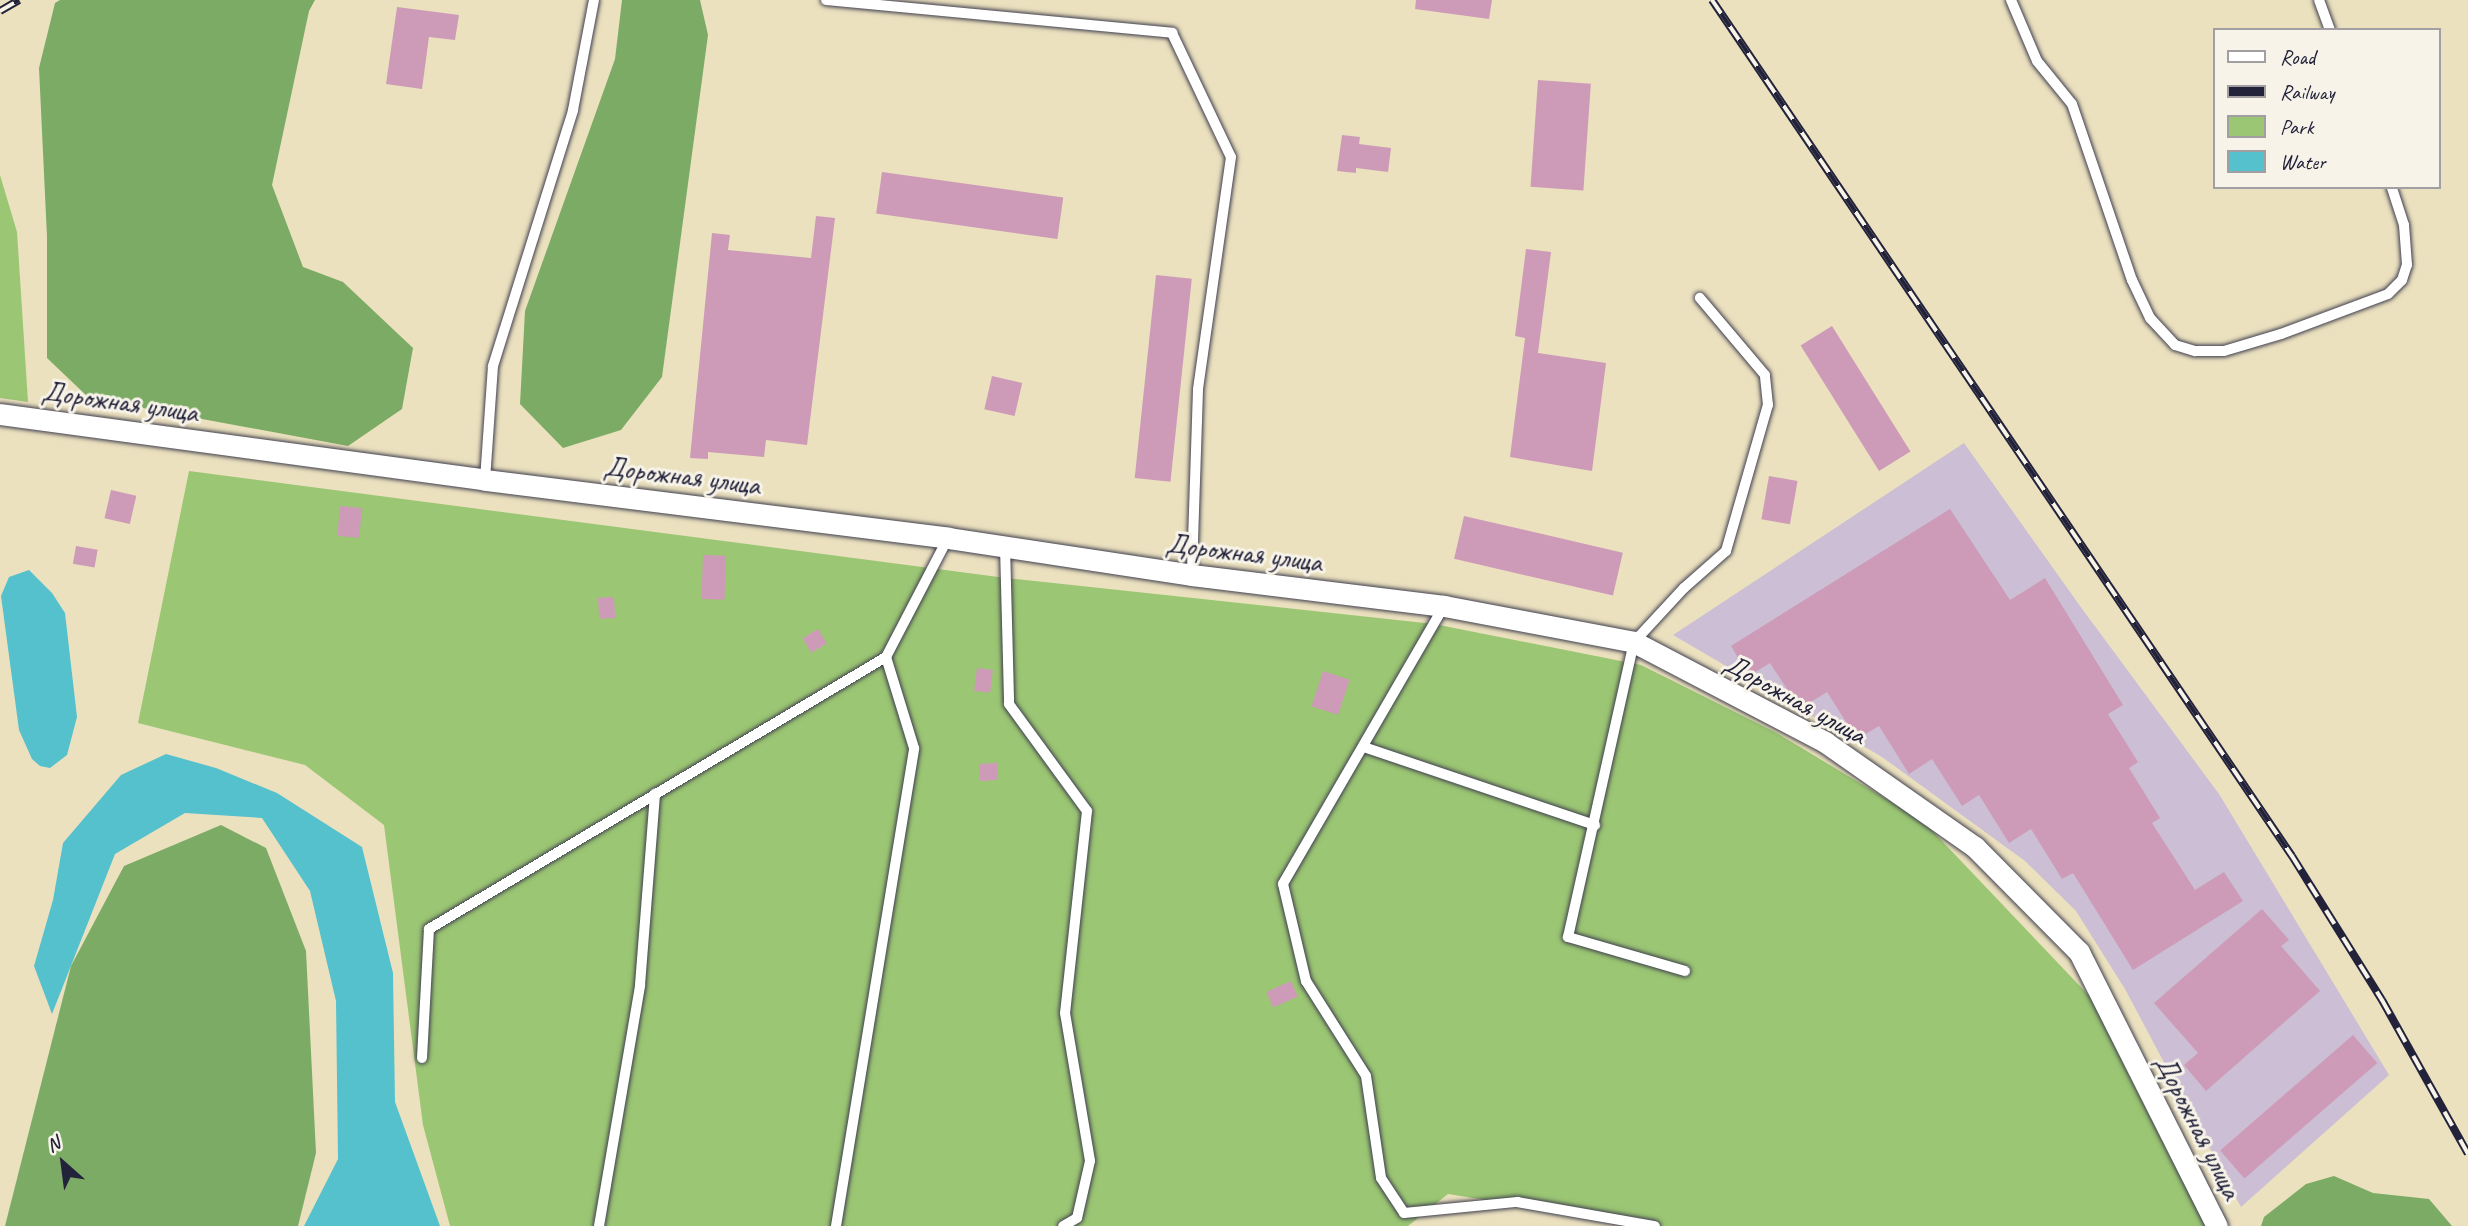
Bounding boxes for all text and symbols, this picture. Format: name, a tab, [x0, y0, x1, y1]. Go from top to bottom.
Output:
legend	[2212, 28, 2440, 189]
text: Road	[2280, 44, 2315, 70]
text: Railway	[2280, 79, 2334, 105]
text: Park	[2280, 114, 2313, 140]
text: Water	[2280, 149, 2326, 175]
street label: Дорожная улица	[39, 374, 201, 430]
street label: Дорожная улица	[601, 450, 763, 502]
street label: Дорожная улица	[1163, 527, 1325, 579]
street label: Дорожная улица	[1717, 646, 1873, 752]
street label: Дорожная улица	[2147, 1049, 2249, 1205]
north arrow	[28, 1128, 98, 1198]
text: N	[42, 1131, 64, 1158]

